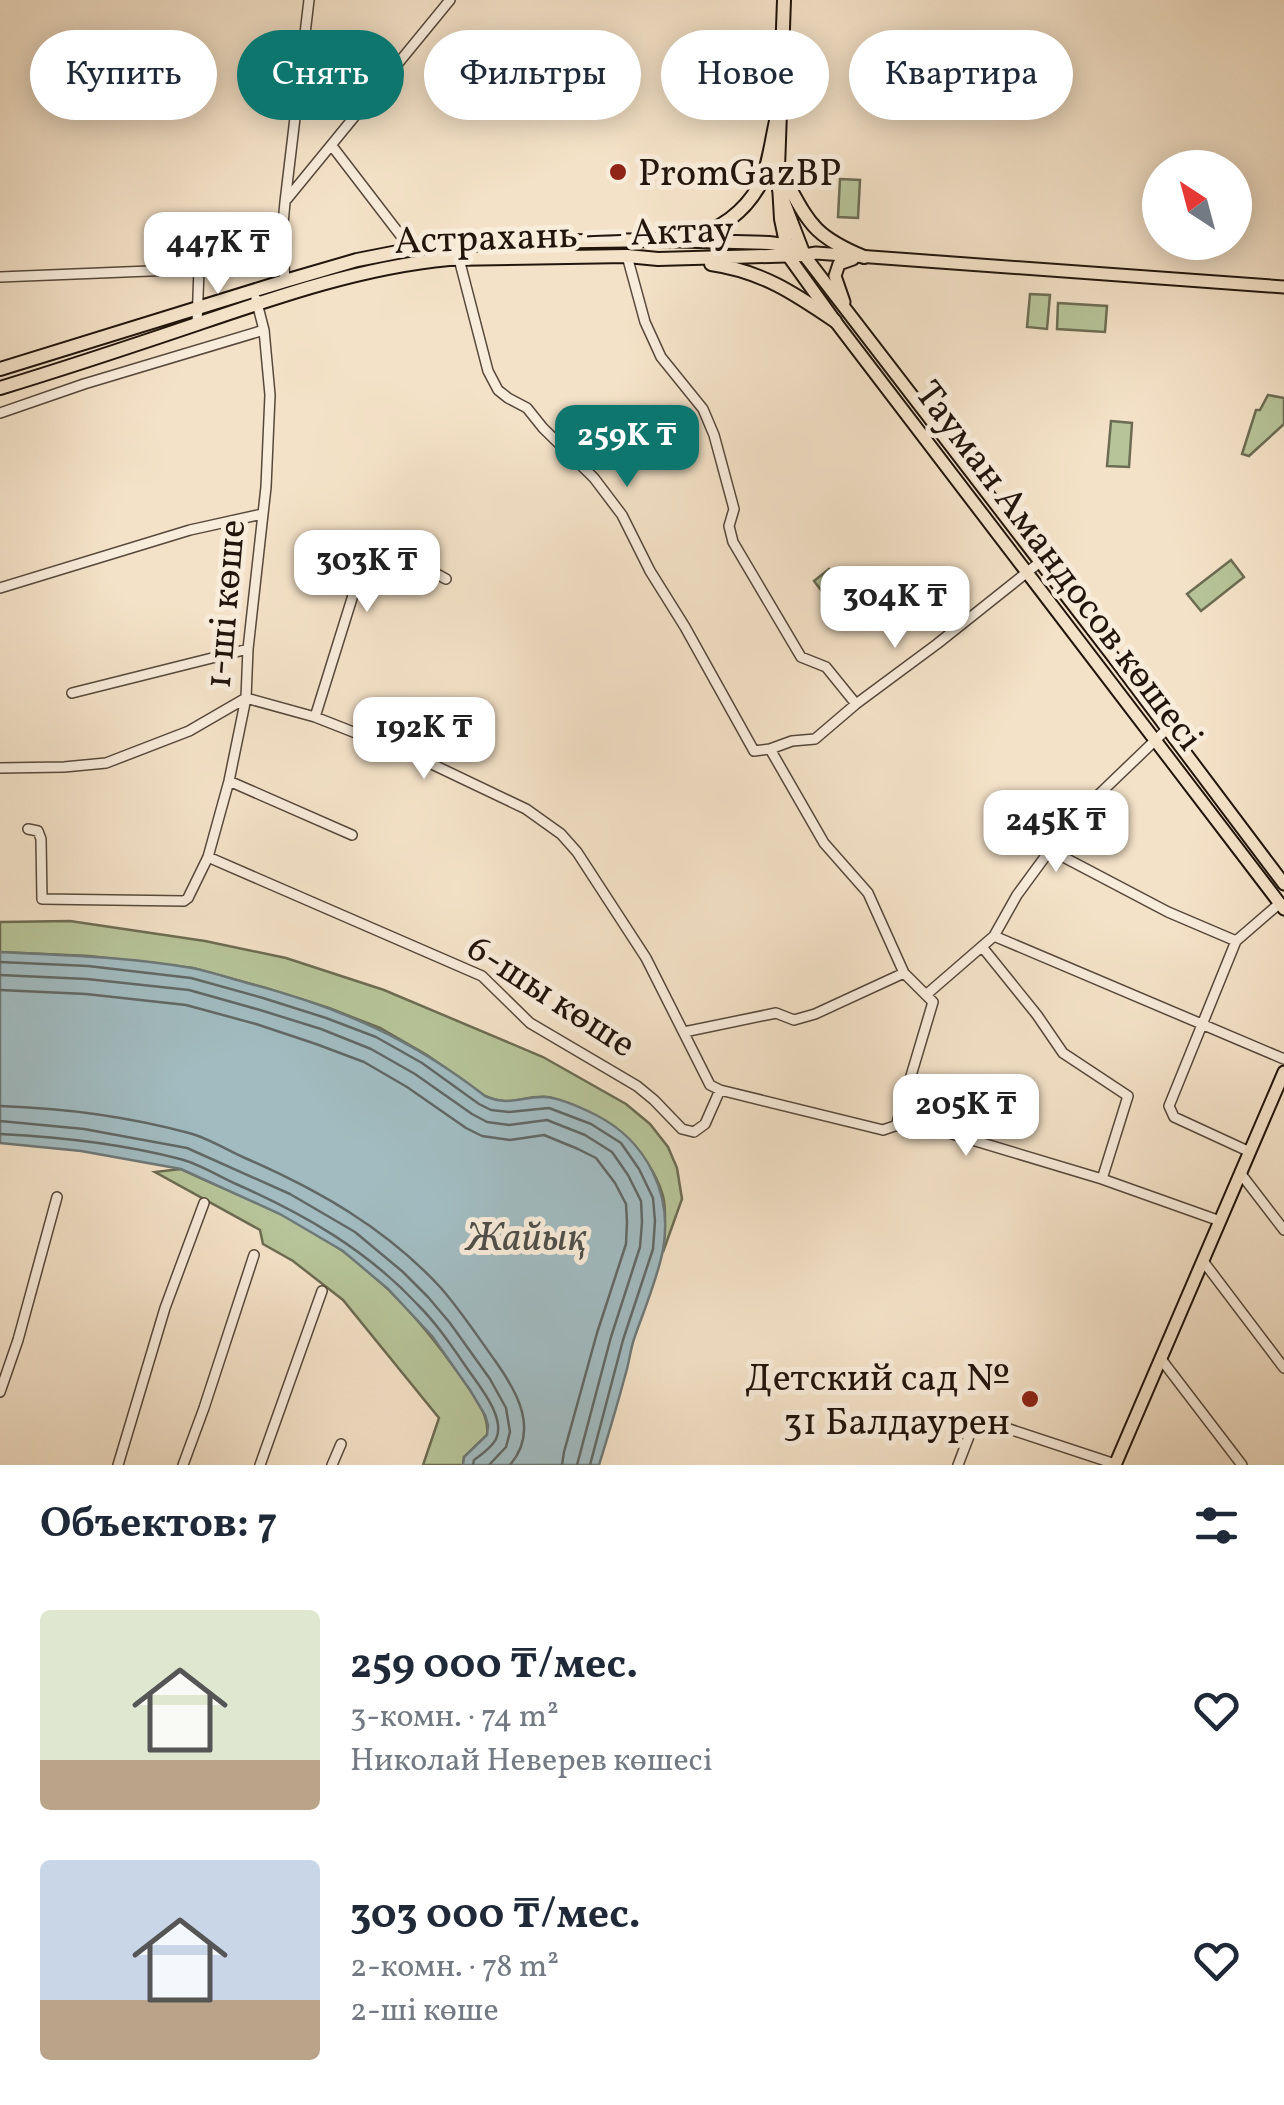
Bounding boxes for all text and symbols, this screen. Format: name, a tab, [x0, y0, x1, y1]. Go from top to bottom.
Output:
chip: Купить	[30, 30, 217, 120]
chip: Снять	[237, 30, 404, 120]
chip: Фильтры	[424, 30, 641, 120]
chip: Новое	[661, 30, 829, 120]
chip: Квартира	[849, 30, 1073, 120]
place label: PromGazBP	[638, 149, 841, 202]
north arrow	[1142, 150, 1252, 260]
map controls	[1142, 150, 1252, 260]
marker: PromGazBP	[607, 161, 629, 183]
street label: Астрахань — Актау	[393, 205, 735, 270]
pin: 447K ₸	[137, 212, 299, 297]
text: 447K ₸	[166, 222, 270, 266]
street label: Тауман Амандосов көшесі	[900, 371, 1214, 763]
pin: 259K ₸	[546, 405, 708, 490]
text: 259K ₸	[577, 415, 677, 459]
street label: 1-ші көше	[194, 517, 261, 691]
pin: 303K ₸	[286, 530, 448, 615]
text: 303K ₸	[316, 540, 418, 584]
pin: 304K ₸	[814, 566, 976, 651]
text: 304K ₸	[843, 576, 947, 620]
pin: 192K ₸	[343, 697, 505, 782]
text: 192K ₸	[375, 707, 473, 751]
pin: 245K ₸	[975, 790, 1137, 875]
text: 245K ₸	[1005, 800, 1107, 844]
street label: 6-шы көше	[455, 923, 645, 1072]
pin: 205K ₸	[885, 1074, 1047, 1159]
text: 205K ₸	[915, 1084, 1017, 1128]
water label: Жайық	[464, 1212, 587, 1268]
place label: Детский сад № 31 Балдаурен	[745, 1354, 1010, 1451]
marker: Детский сад № 31 Балдаурен	[1019, 1388, 1041, 1410]
text: Объектов: 7	[40, 1496, 277, 1555]
icon: filters	[1189, 1498, 1244, 1553]
text: 259 000 ₸/мес.	[350, 1637, 638, 1696]
icon: home	[120, 1650, 240, 1770]
icon: heart	[1189, 1683, 1244, 1738]
text: 3-комн. · 74 m²	[350, 1696, 559, 1740]
text: Николай Неверев көшесі	[350, 1740, 713, 1784]
text: 303 000 ₸/мес.	[350, 1887, 641, 1946]
icon: home	[120, 1900, 240, 2020]
icon: heart	[1189, 1933, 1244, 1988]
text: 2-комн. · 78 m²	[350, 1946, 559, 1990]
text: 2-ші көше	[350, 1990, 499, 2034]

